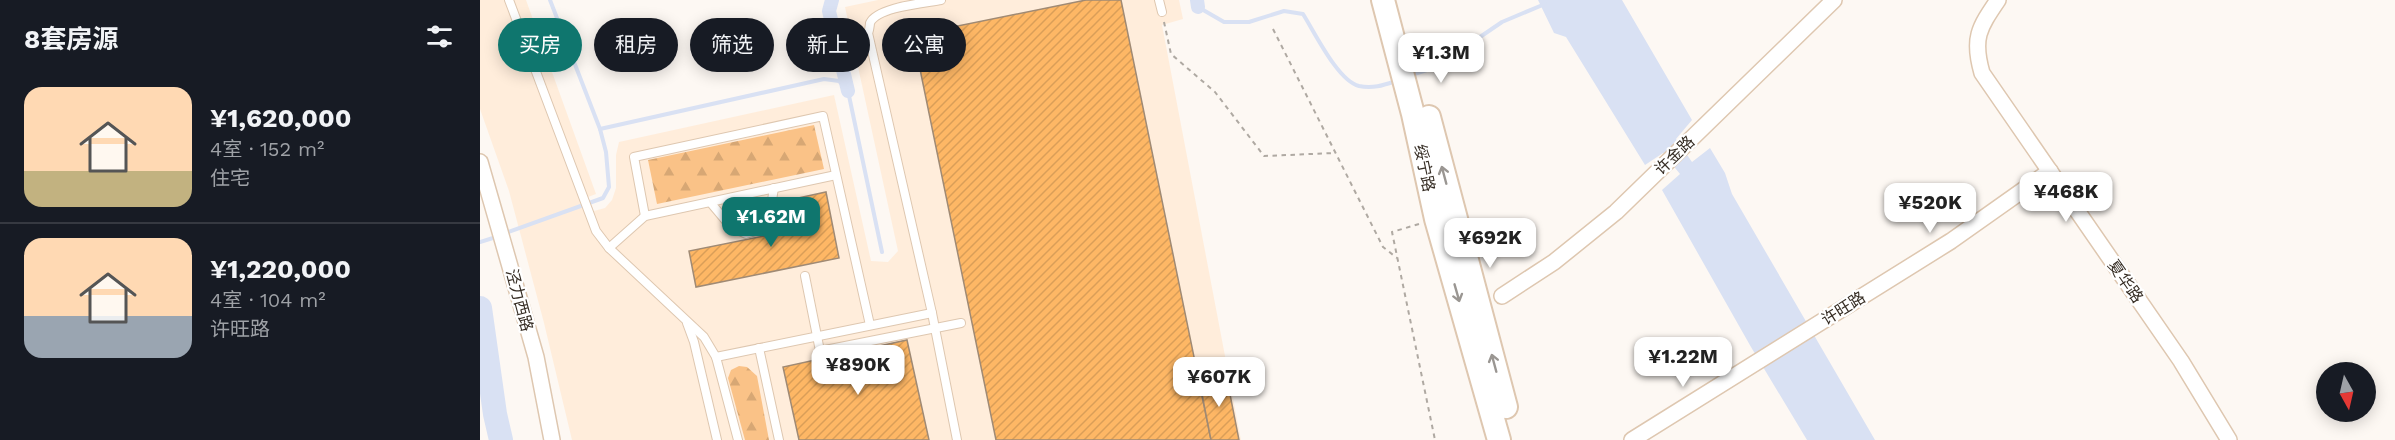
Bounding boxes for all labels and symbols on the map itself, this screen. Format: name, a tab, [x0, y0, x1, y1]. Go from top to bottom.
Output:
pin: ¥1.3M	[1399, 33, 1483, 84]
street label: 许金路	[1650, 132, 1698, 179]
street label: 绥宁路	[1410, 143, 1439, 194]
one-way arrow	[1438, 166, 1449, 185]
pin: ¥468K	[2024, 172, 2108, 223]
pin: ¥520K	[1888, 183, 1972, 234]
pin: ¥1.62M	[722, 197, 820, 248]
pin: ¥692K	[1448, 218, 1532, 269]
street label: 夏华路	[2104, 256, 2147, 306]
street label: 泾力西路	[502, 267, 537, 334]
one-way arrow	[1452, 283, 1463, 302]
street label: 许旺路	[1818, 288, 1869, 329]
pin: ¥1.22M	[1634, 337, 1732, 388]
pin: ¥890K	[816, 345, 900, 396]
one-way arrow	[1488, 354, 1499, 373]
pin: ¥607K	[1177, 357, 1261, 408]
north arrow	[2316, 362, 2376, 422]

